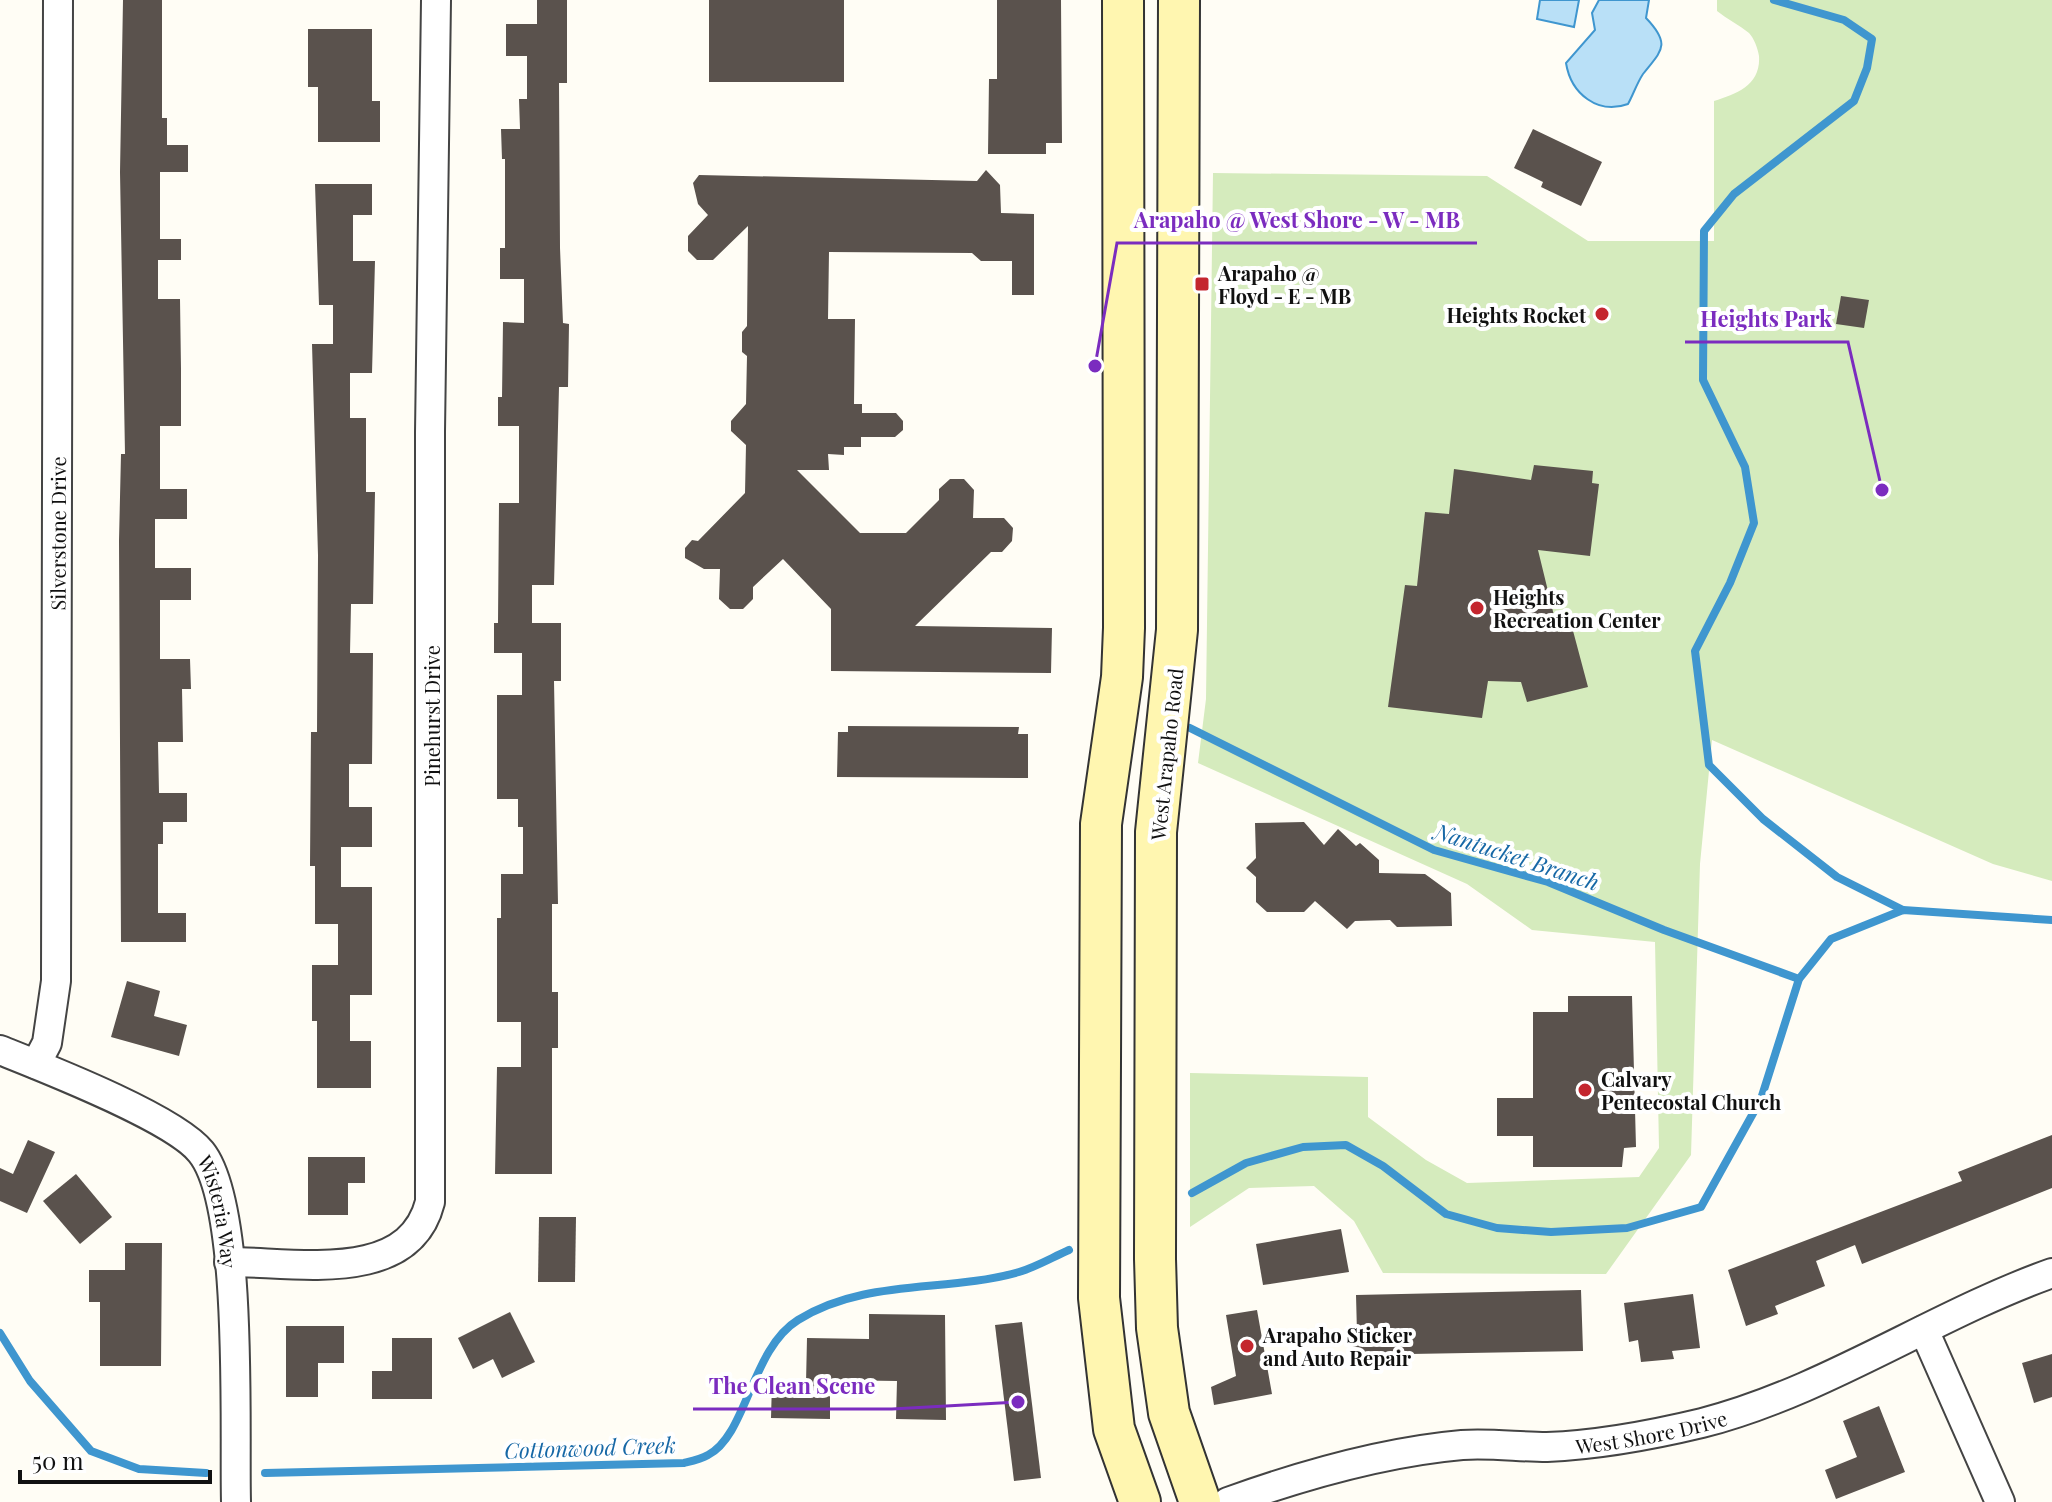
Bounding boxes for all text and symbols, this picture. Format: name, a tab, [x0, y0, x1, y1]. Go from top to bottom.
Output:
callout: Arapaho @ West Shore - W - MB	[1117, 197, 1477, 243]
text: Arapaho @ West Shore - W - MB	[1133, 204, 1460, 234]
place label: Arapaho @ Floyd - E - MB	[1217, 259, 1351, 309]
marker: Arapaho @ Floyd - E - MB	[1193, 275, 1211, 293]
callout: Heights Park	[1685, 296, 1848, 342]
place label: Heights Rocket	[1446, 301, 1587, 328]
text: Heights Park	[1700, 303, 1832, 333]
marker: Heights Rocket	[1593, 305, 1611, 323]
street label: Silverstone Drive	[43, 456, 71, 610]
place label: Heights Recreation Center	[1493, 583, 1661, 633]
marker: Heights Recreation Center	[1468, 599, 1486, 617]
street label: Pinehurst Drive	[418, 645, 445, 787]
street label: West Arapaho Road	[1143, 666, 1189, 842]
water label: Nantucket Branch	[1429, 815, 1603, 897]
place label: Calvary Pentecostal Church	[1601, 1065, 1781, 1115]
marker: Calvary Pentecostal Church	[1576, 1081, 1594, 1099]
street label: Wisteria Way	[192, 1149, 244, 1269]
place label: Arapaho Sticker and Auto Repair	[1262, 1321, 1413, 1371]
marker: Arapaho Sticker and Auto Repair	[1238, 1337, 1256, 1355]
callout: The Clean Scene	[693, 1363, 892, 1409]
text: The Clean Scene	[709, 1370, 875, 1400]
street label: West Shore Drive	[1573, 1403, 1730, 1459]
water label: Cottonwood Creek	[504, 1429, 676, 1465]
scale bar	[20, 1434, 210, 1484]
text: 50 m	[32, 1444, 84, 1476]

